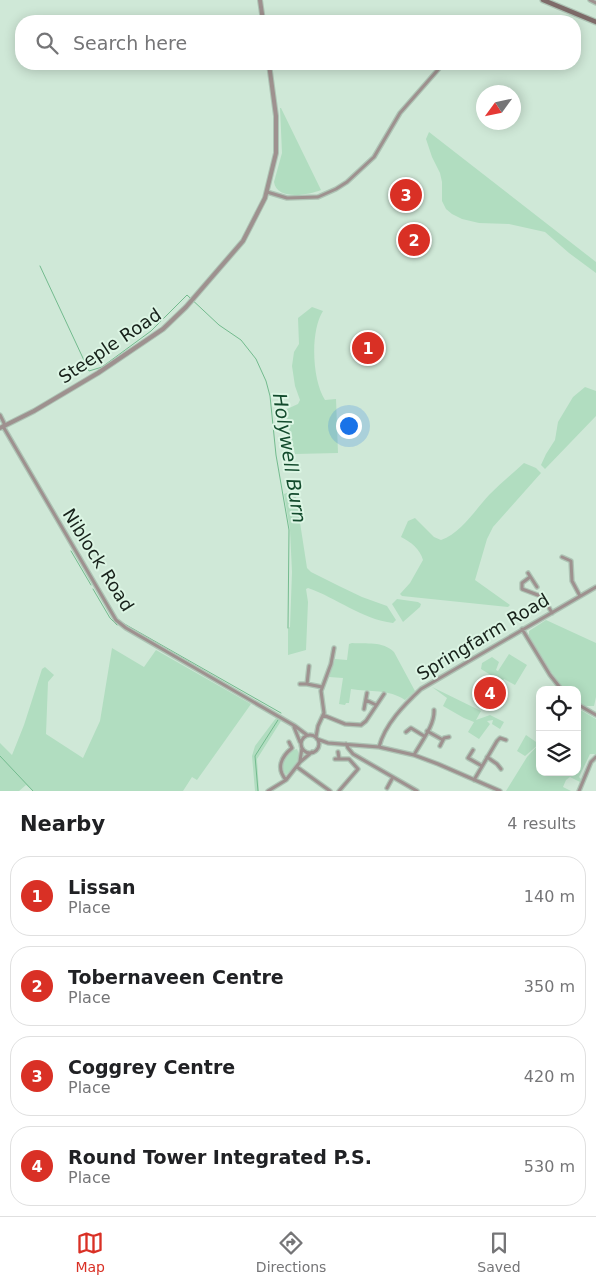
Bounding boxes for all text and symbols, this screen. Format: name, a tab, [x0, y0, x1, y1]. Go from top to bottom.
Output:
search box	[15, 15, 581, 70]
icon: search	[33, 29, 61, 57]
text: Search here	[73, 32, 187, 54]
north arrow	[476, 85, 521, 130]
pin: 3	[390, 176, 422, 214]
pin: 2	[398, 221, 430, 259]
street label: Steeple Road	[55, 304, 165, 388]
pin: 1	[352, 329, 384, 367]
water label: Holywell Burn	[269, 391, 311, 525]
your location	[336, 413, 362, 439]
street label: Niblock Road	[58, 505, 138, 615]
street label: Springfarm Road	[413, 589, 553, 684]
pin: 4	[474, 674, 506, 712]
map controls	[536, 686, 581, 776]
button: locate	[536, 686, 581, 731]
button: layers	[536, 731, 581, 776]
text: Nearby	[20, 812, 105, 836]
text: 4 results	[507, 814, 576, 833]
text: Lissan	[68, 876, 136, 898]
text: 1	[31, 887, 43, 906]
text: 140 m	[524, 887, 575, 906]
text: Place	[68, 898, 111, 917]
text: Tobernaveen Centre	[68, 966, 284, 988]
text: 2	[31, 977, 43, 996]
text: 350 m	[524, 977, 575, 996]
text: Place	[68, 988, 111, 1007]
text: Coggrey Centre	[68, 1056, 235, 1078]
text: 3	[31, 1067, 43, 1086]
text: 420 m	[524, 1067, 575, 1086]
text: Place	[68, 1078, 111, 1097]
text: Round Tower Integrated P.S.	[68, 1146, 372, 1168]
text: 4	[31, 1157, 43, 1176]
text: 530 m	[524, 1157, 575, 1176]
text: Place	[68, 1168, 111, 1187]
tab: Map	[75, 1229, 105, 1275]
tab: Directions	[256, 1229, 326, 1275]
tab: Saved	[477, 1229, 521, 1275]

